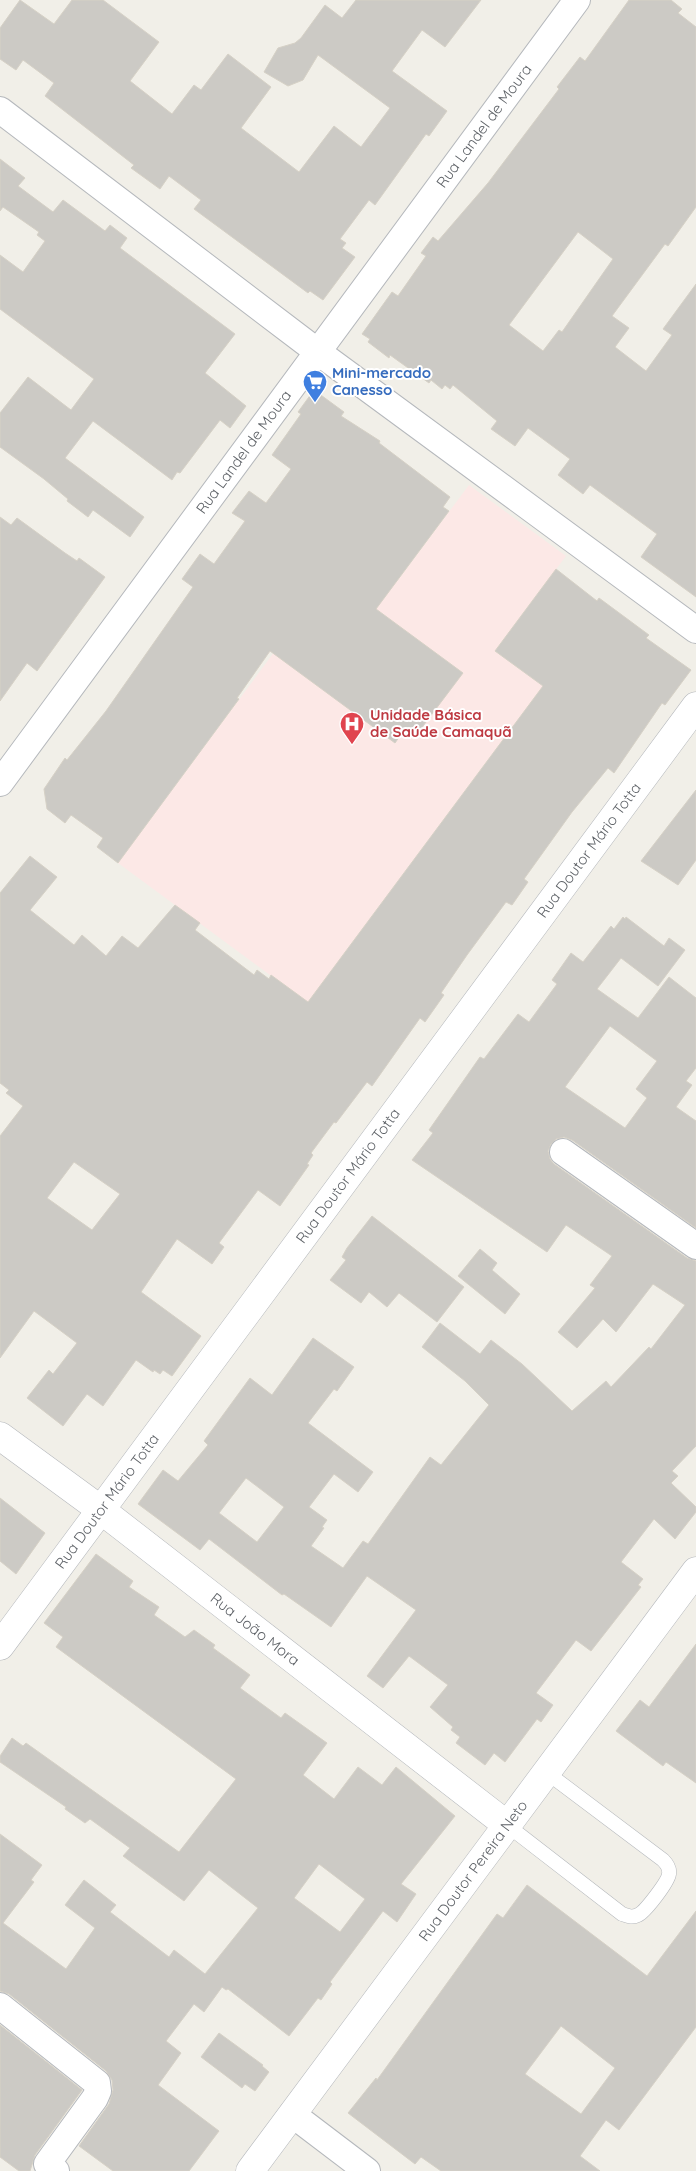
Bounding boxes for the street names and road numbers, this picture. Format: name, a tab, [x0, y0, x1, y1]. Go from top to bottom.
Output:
street label: Rua Landel de Moura	[432, 60, 536, 191]
street label: Rua Landel de Moura	[192, 386, 295, 517]
street label: Rua Doutor Mário Totta	[532, 779, 645, 921]
street label: Rua Doutor Mário Totta	[291, 1104, 404, 1247]
street label: Rua Doutor Mário Totta	[50, 1430, 163, 1572]
street label: Rua João Mora	[207, 1588, 304, 1670]
street label: Rua Doutor Pereira Neto	[414, 1796, 531, 1945]

